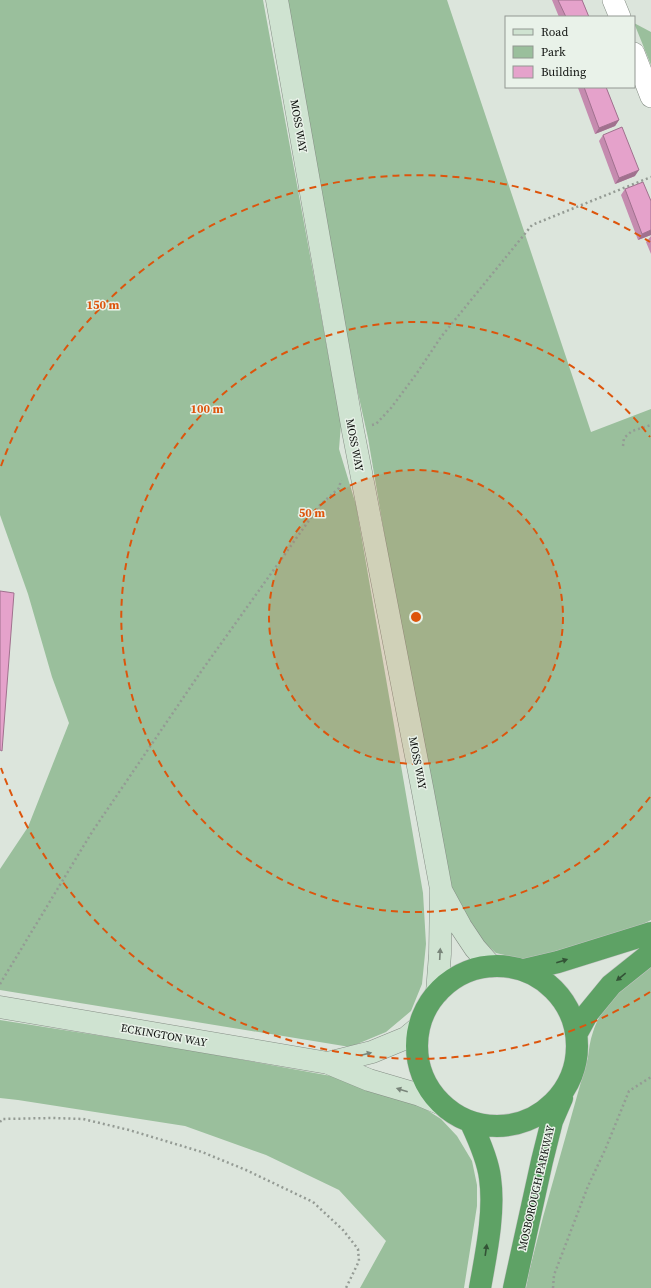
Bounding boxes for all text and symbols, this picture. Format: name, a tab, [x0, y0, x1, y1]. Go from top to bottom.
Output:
legend	[505, 16, 635, 88]
text: Road	[541, 24, 568, 40]
text: Park	[541, 44, 566, 60]
text: Building	[541, 64, 586, 80]
street label: MOSS WAY	[286, 98, 311, 154]
text: 150 m	[87, 297, 120, 313]
text: 100 m	[191, 401, 224, 417]
street label: MOSS WAY	[342, 417, 367, 473]
text: 50 m	[299, 505, 325, 521]
centre of rings	[409, 610, 423, 624]
street label: MOSS WAY	[405, 735, 430, 791]
one-way arrow	[436, 948, 443, 960]
one-way arrow	[556, 958, 568, 964]
one-way arrow	[615, 973, 626, 982]
street label: ECKINGTON WAY	[120, 1021, 208, 1050]
one-way arrow	[360, 1050, 373, 1056]
one-way arrow	[396, 1087, 408, 1093]
street label: MOSBOROUGH PARKWAY	[515, 1124, 558, 1252]
one-way arrow	[483, 1243, 489, 1256]

